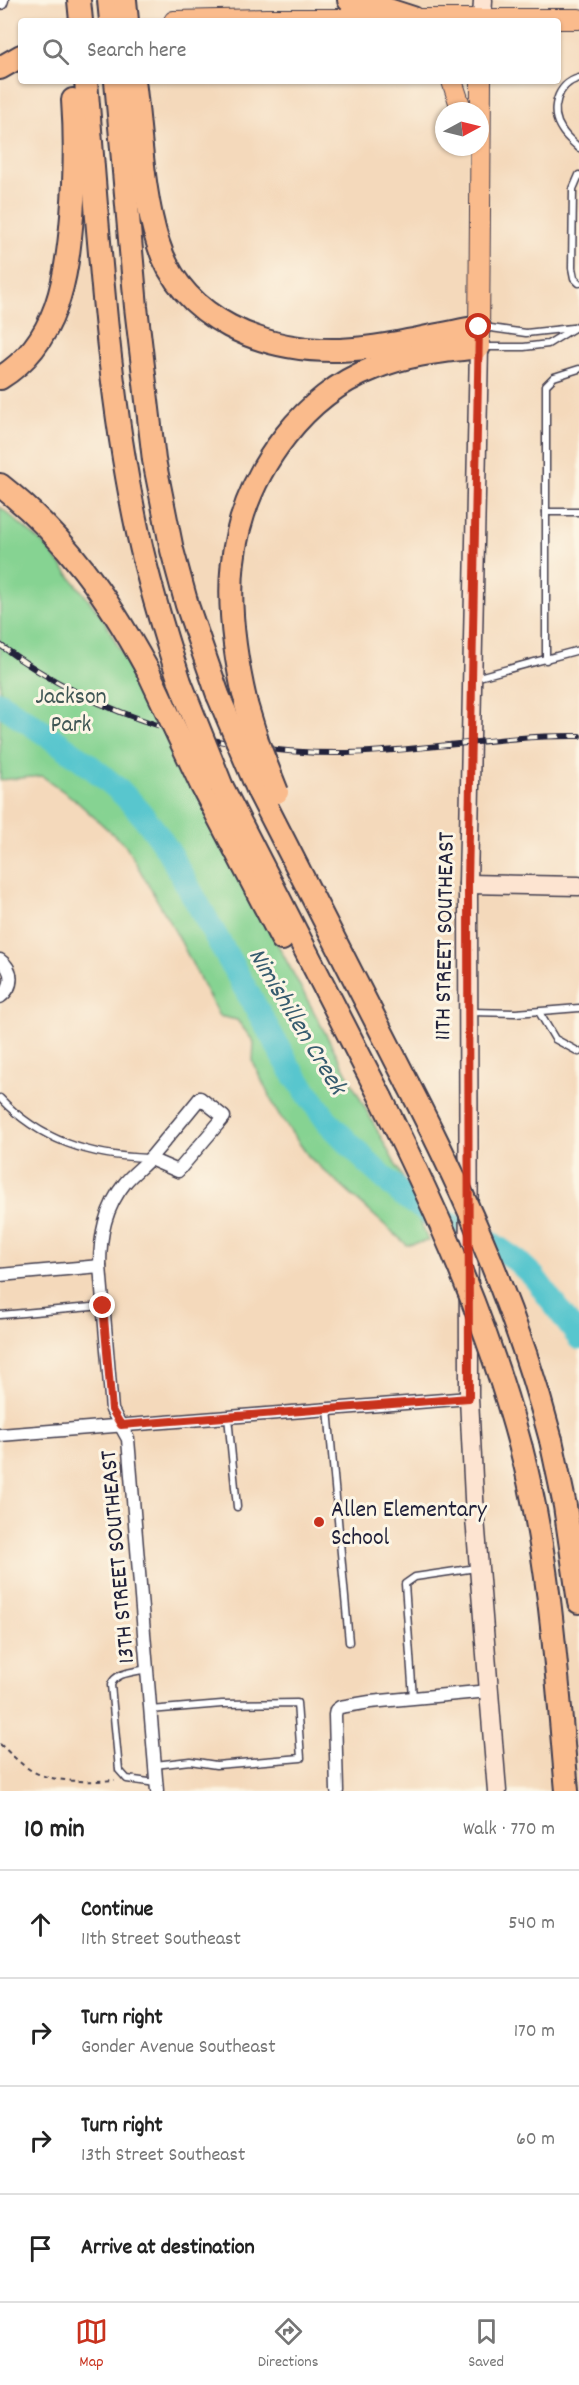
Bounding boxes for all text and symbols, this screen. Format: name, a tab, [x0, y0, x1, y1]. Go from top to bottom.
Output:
search box	[18, 18, 561, 84]
icon: search	[39, 35, 72, 68]
text: Search here	[87, 36, 186, 67]
north arrow	[435, 102, 489, 156]
route start	[465, 313, 491, 339]
park label: Jackson Park	[35, 681, 107, 743]
street label: 11TH STREET SOUTHEAST	[427, 831, 465, 1041]
water label: Nimishillen Creek	[237, 941, 356, 1104]
route end	[89, 1292, 115, 1318]
street label: 13TH STREET SOUTHEAST	[93, 1448, 145, 1665]
place label: Allen Elementary School	[331, 1494, 488, 1556]
marker: Allen Elementary School	[312, 1515, 326, 1529]
text: 10 min	[24, 1812, 84, 1849]
text: Walk · 770 m	[463, 1816, 555, 1844]
text: Continue	[81, 1895, 153, 1926]
icon: ahead	[24, 1908, 57, 1941]
text: 540 m	[508, 1910, 555, 1938]
text: 11th Street Southeast	[81, 1926, 241, 1954]
text: Turn right	[81, 2003, 163, 2034]
icon: right	[24, 2016, 57, 2049]
text: 170 m	[514, 2018, 555, 2046]
text: Gonder Avenue Southeast	[81, 2034, 276, 2062]
text: Turn right	[81, 2111, 163, 2142]
icon: right	[24, 2124, 57, 2157]
text: 60 m	[516, 2126, 555, 2154]
text: 13th Street Southeast	[81, 2142, 245, 2170]
icon: arrive	[24, 2232, 57, 2265]
text: Arrive at destination	[81, 2233, 255, 2264]
tab: Map	[75, 2315, 108, 2374]
tab: Directions	[258, 2315, 318, 2374]
tab: Saved	[468, 2315, 504, 2374]

